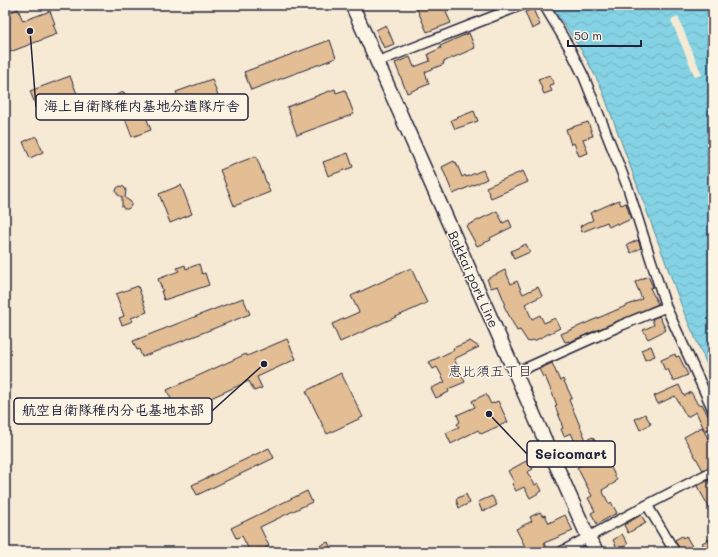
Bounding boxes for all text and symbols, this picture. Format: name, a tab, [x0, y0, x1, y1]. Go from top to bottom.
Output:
scale bar	[568, 22, 641, 48]
text: 50 m	[574, 27, 602, 43]
callout: 海上自衛隊稚内基地分遣隊庁舎	[36, 94, 248, 120]
text: 海上自衛隊稚内基地分遣隊庁舎	[44, 96, 240, 115]
street label: Bakkai port Line	[445, 228, 503, 330]
district label: 恵比須五丁目	[448, 361, 532, 380]
callout: 航空自衛隊稚内分屯基地本部	[14, 398, 212, 424]
text: 航空自衛隊稚内分屯基地本部	[22, 400, 204, 419]
callout: Seicomart	[527, 441, 615, 467]
text: Seicomart	[535, 444, 607, 463]

